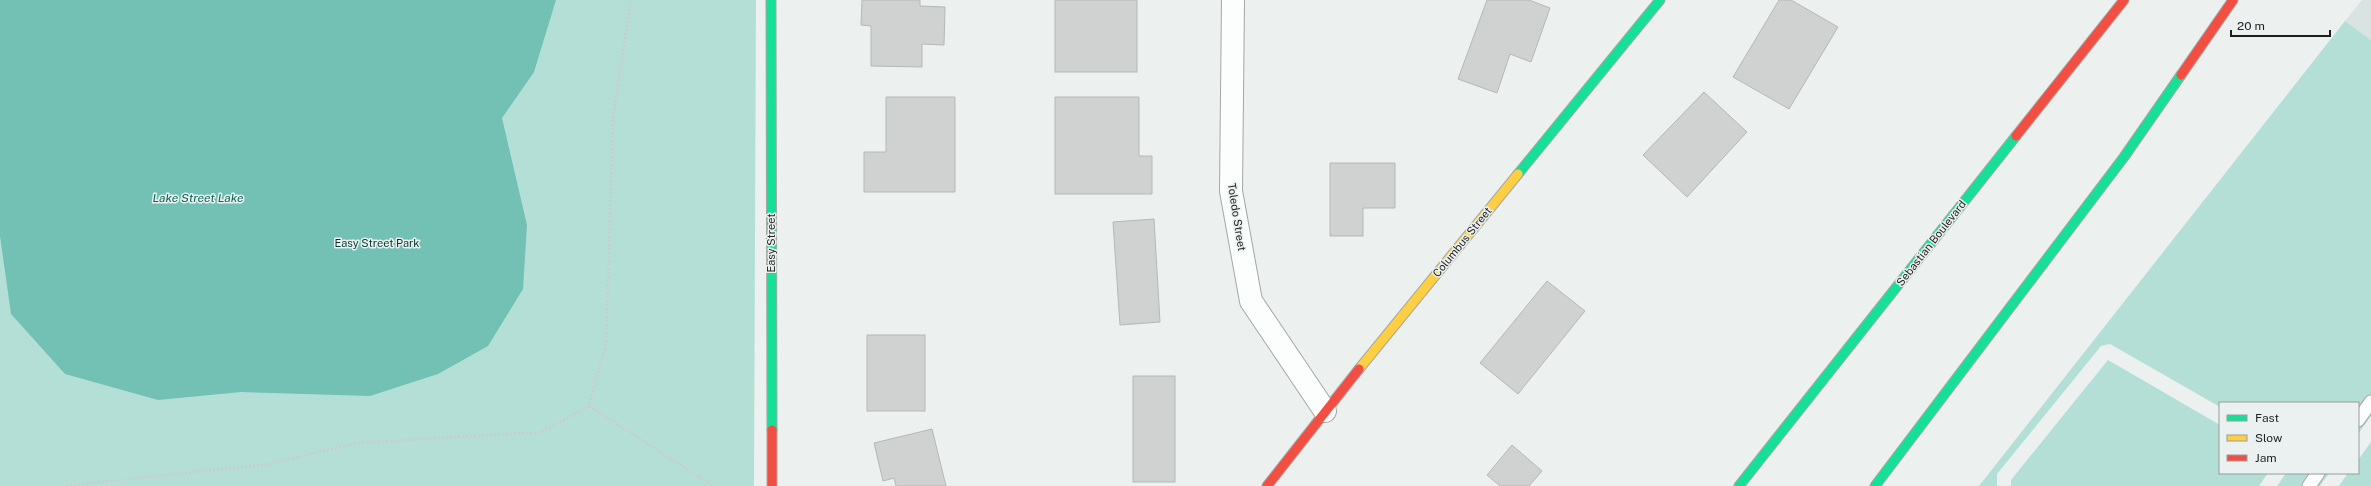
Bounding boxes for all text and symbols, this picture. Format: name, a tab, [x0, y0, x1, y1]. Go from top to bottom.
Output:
scale bar	[2231, 12, 2330, 38]
text: 20 m	[2237, 19, 2265, 33]
street label: Toledo Street	[1226, 182, 1248, 252]
water label: Lake Street Lake	[153, 191, 244, 205]
street label: Sebastian Boulevard	[1894, 198, 1968, 288]
street label: Columbus Street	[1430, 205, 1494, 279]
street label: Easy Street	[765, 214, 777, 272]
park label: Easy Street Park	[334, 237, 420, 249]
legend	[2219, 402, 2359, 474]
text: Fast	[2255, 411, 2280, 425]
text: Slow	[2255, 431, 2283, 445]
text: Jam	[2255, 451, 2277, 465]

